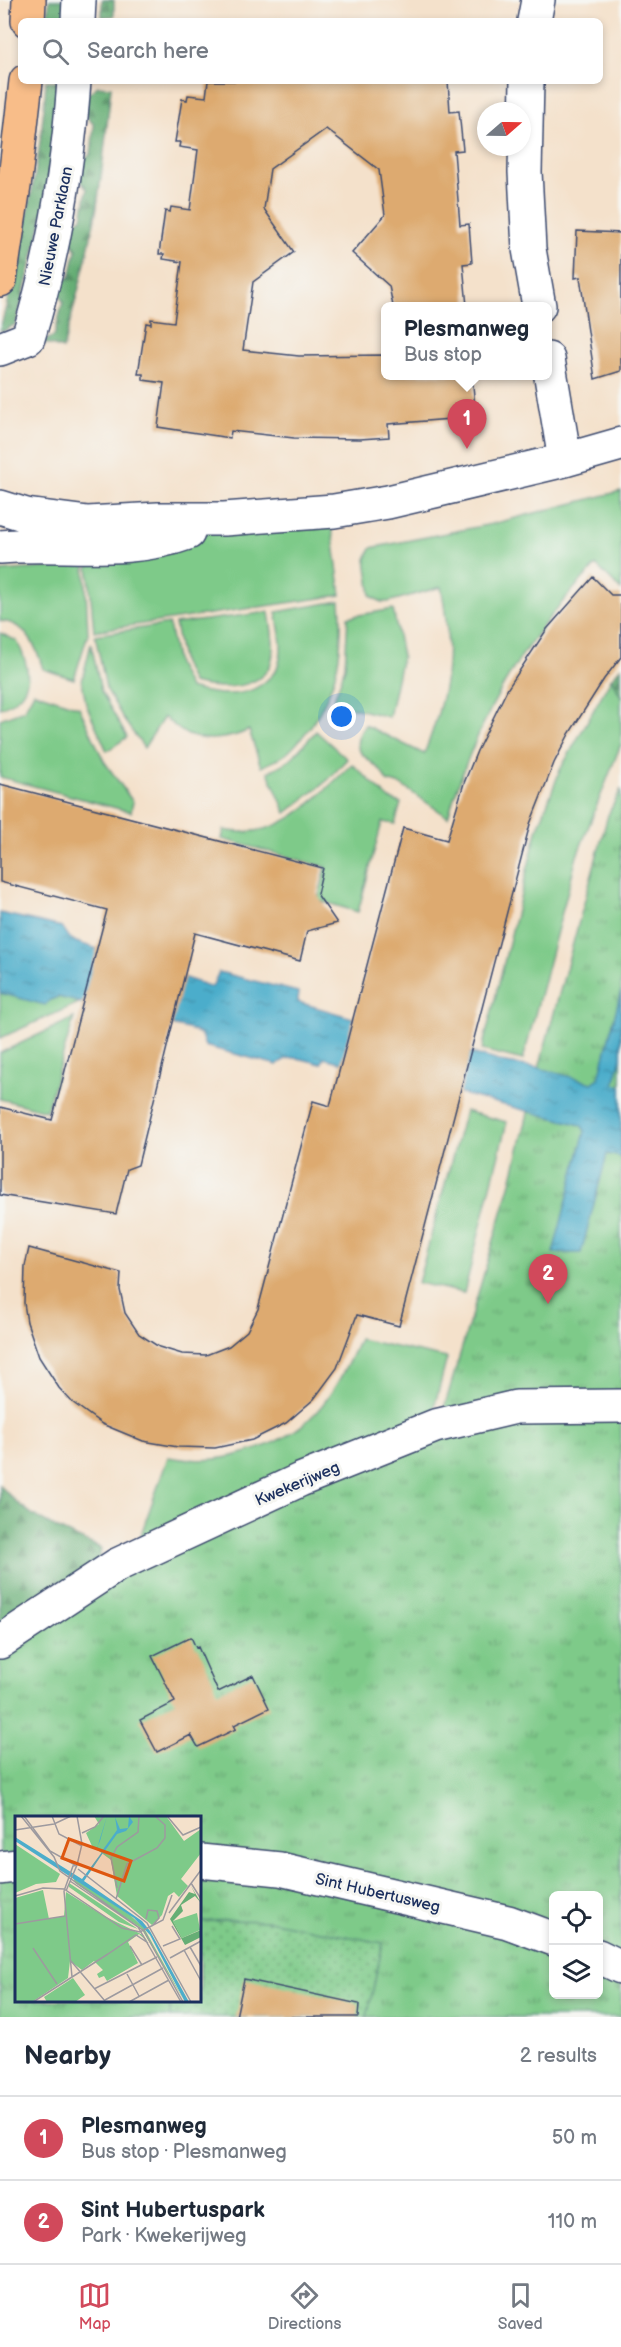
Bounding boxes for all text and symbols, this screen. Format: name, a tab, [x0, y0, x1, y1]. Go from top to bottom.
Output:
search box	[18, 18, 603, 84]
icon: search	[39, 35, 72, 68]
text: Search here	[87, 38, 209, 65]
north arrow	[477, 102, 531, 156]
street label: Nieuwe Parklaan	[36, 165, 77, 288]
popup	[381, 302, 552, 380]
text: Plesmanweg	[404, 316, 529, 343]
text: Bus stop	[404, 343, 482, 367]
pin: 1	[448, 400, 486, 449]
your location	[327, 702, 356, 731]
pin: 2	[528, 1254, 568, 1304]
street label: Kwekerijweg	[252, 1458, 343, 1511]
inset map	[15, 1816, 201, 2002]
street label: Sint Hubertusweg	[313, 1870, 442, 1917]
map controls	[549, 1891, 603, 1999]
button: locate	[549, 1891, 603, 1945]
button: layers	[549, 1945, 603, 1999]
text: Nearby	[24, 2041, 111, 2072]
text: 2 results	[520, 2044, 597, 2068]
text: Plesmanweg	[81, 2113, 207, 2140]
text: 1	[39, 2126, 48, 2150]
text: 50 m	[552, 2126, 597, 2150]
text: Bus stop · Plesmanweg	[81, 2140, 287, 2164]
text: Sint Hubertuspark	[81, 2197, 265, 2224]
text: 2	[38, 2210, 49, 2234]
text: 110 m	[548, 2210, 597, 2234]
text: Park · Kwekerijweg	[81, 2224, 247, 2248]
tab: Map	[78, 2279, 111, 2334]
tab: Directions	[268, 2279, 341, 2334]
tab: Saved	[498, 2279, 543, 2334]

